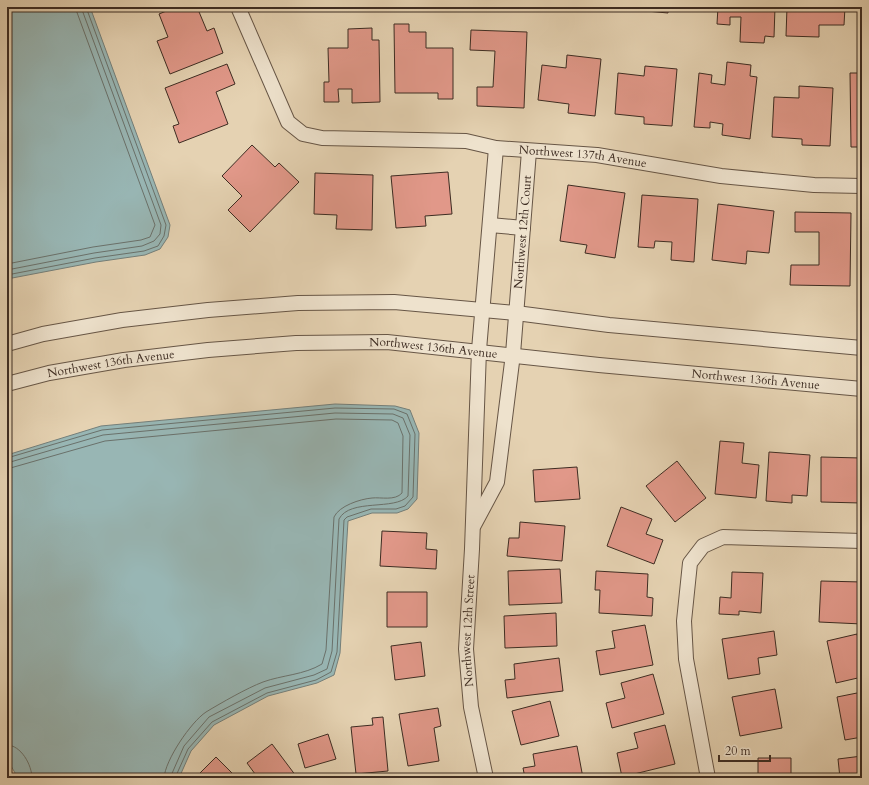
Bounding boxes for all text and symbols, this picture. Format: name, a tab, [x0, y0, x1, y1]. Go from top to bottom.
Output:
street label: Northwest 137th Avenue	[518, 142, 648, 171]
street label: Northwest 12th Court	[510, 174, 535, 290]
street label: Northwest 136th Avenue	[369, 334, 498, 362]
street label: Northwest 136th Avenue	[46, 346, 175, 381]
street label: Northwest 136th Avenue	[691, 365, 821, 393]
street label: Northwest 12th Street	[458, 574, 478, 688]
scale bar	[719, 737, 770, 763]
text: 20 m	[725, 743, 752, 759]

